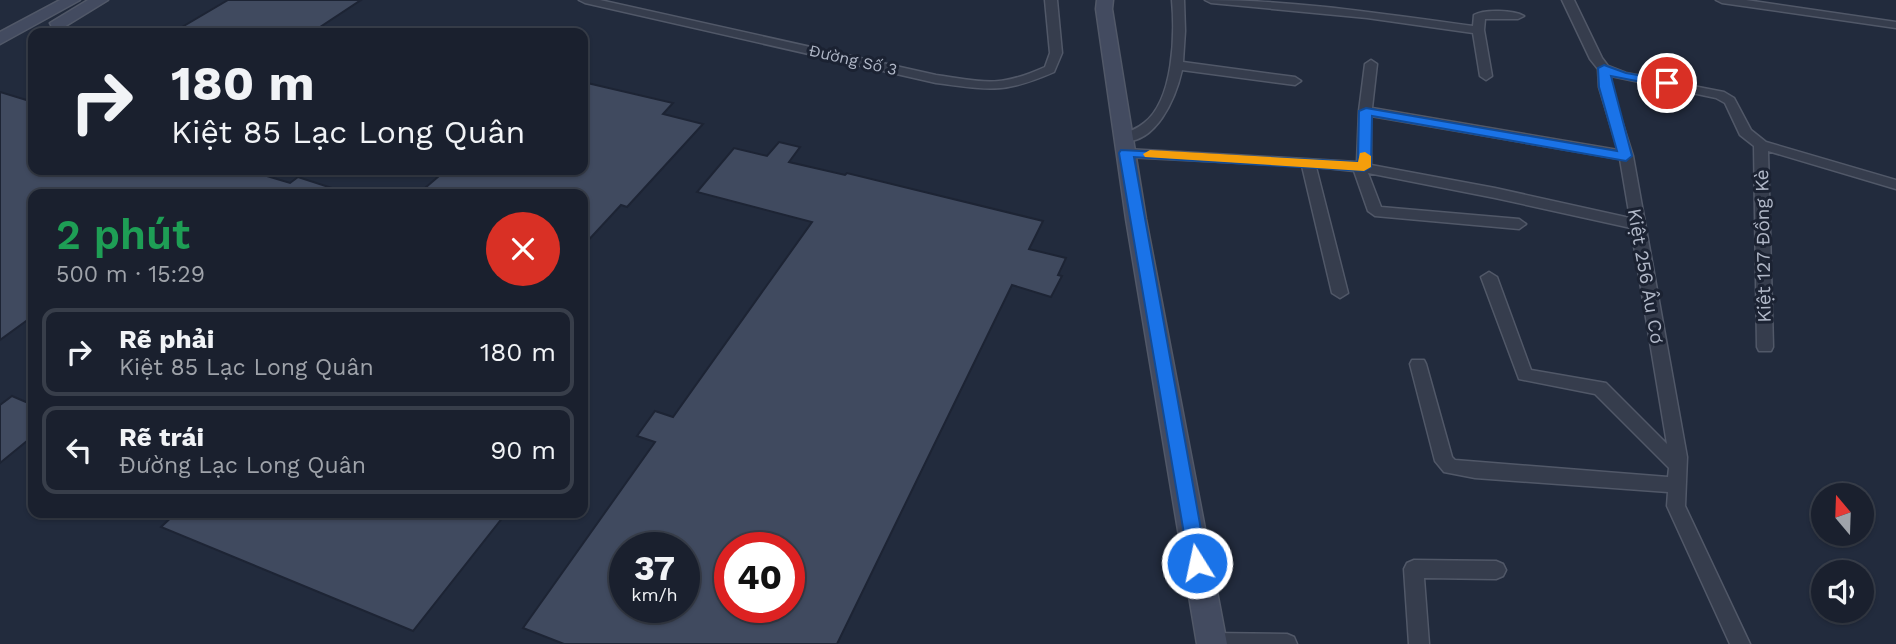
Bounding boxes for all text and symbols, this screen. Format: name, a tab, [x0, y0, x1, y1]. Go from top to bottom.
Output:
street label: Đường Số 3	[807, 41, 899, 79]
pin	[1637, 53, 1697, 113]
text: 180 m	[171, 54, 315, 112]
icon: right	[56, 56, 147, 147]
icon: arrive	[1648, 64, 1686, 102]
text: Kiệt 85 Lạc Long Quân	[171, 113, 525, 151]
street label: Kiệt 127 Đồng Kè	[1750, 169, 1776, 323]
street label: Kiệt 256 Âu Cơ	[1623, 207, 1669, 345]
text: 2 phút	[56, 210, 190, 259]
button: close	[486, 212, 560, 286]
text: 500 m · 15:29	[56, 261, 205, 288]
text: Rẽ phải	[119, 324, 214, 354]
icon: right	[60, 333, 98, 371]
text: 180 m	[480, 337, 556, 367]
text: Kiệt 85 Lạc Long Quân	[119, 354, 374, 381]
text: Rẽ trái	[119, 422, 204, 452]
icon: left	[60, 431, 98, 469]
text: 90 m	[490, 435, 556, 465]
text: Đường Lạc Long Quân	[119, 452, 366, 479]
north arrow	[1811, 483, 1874, 546]
map controls	[1811, 483, 1874, 623]
position arrow	[1160, 526, 1234, 600]
speed limit sign: 40	[714, 532, 805, 623]
text: 37	[634, 547, 675, 589]
button: sound	[1811, 560, 1874, 623]
text: km/h	[631, 584, 678, 605]

